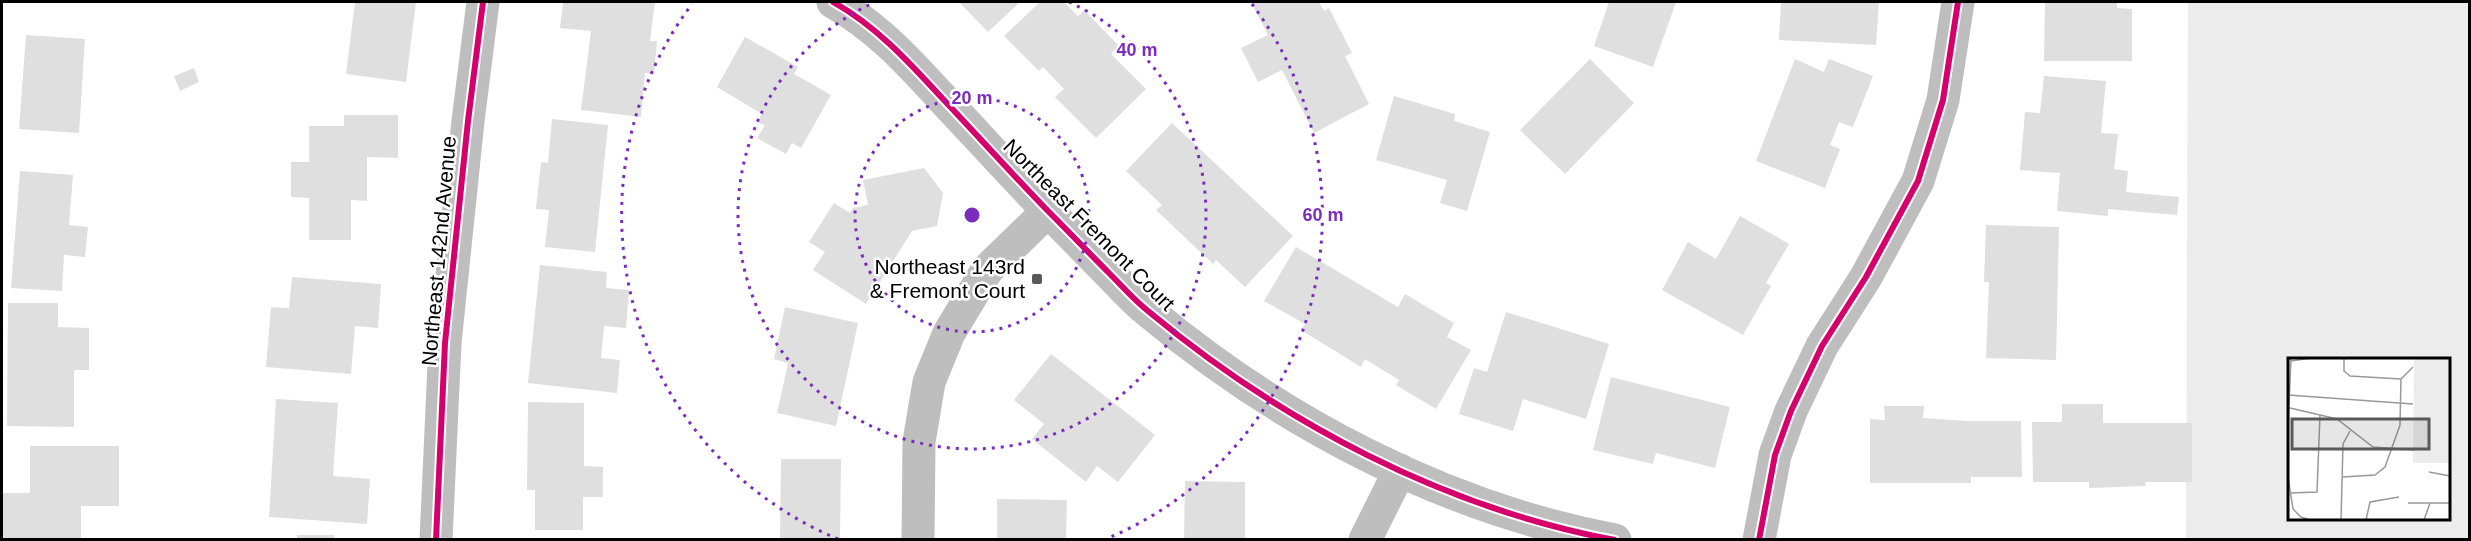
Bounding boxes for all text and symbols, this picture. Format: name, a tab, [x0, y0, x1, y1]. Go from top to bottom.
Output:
text: 40 m	[1116, 40, 1158, 60]
text: 20 m	[951, 88, 993, 108]
street label: Northeast Fremont Court	[999, 134, 1180, 315]
street label: Northeast 142nd Avenue	[417, 135, 460, 367]
centre of rings	[962, 205, 982, 225]
text: 60 m	[1302, 205, 1344, 225]
place label: Northeast 143rd & Fremont Court	[870, 255, 1025, 302]
marker: Northeast 143rd & Fremont Court	[1030, 272, 1044, 286]
inset map	[2288, 358, 2450, 520]

